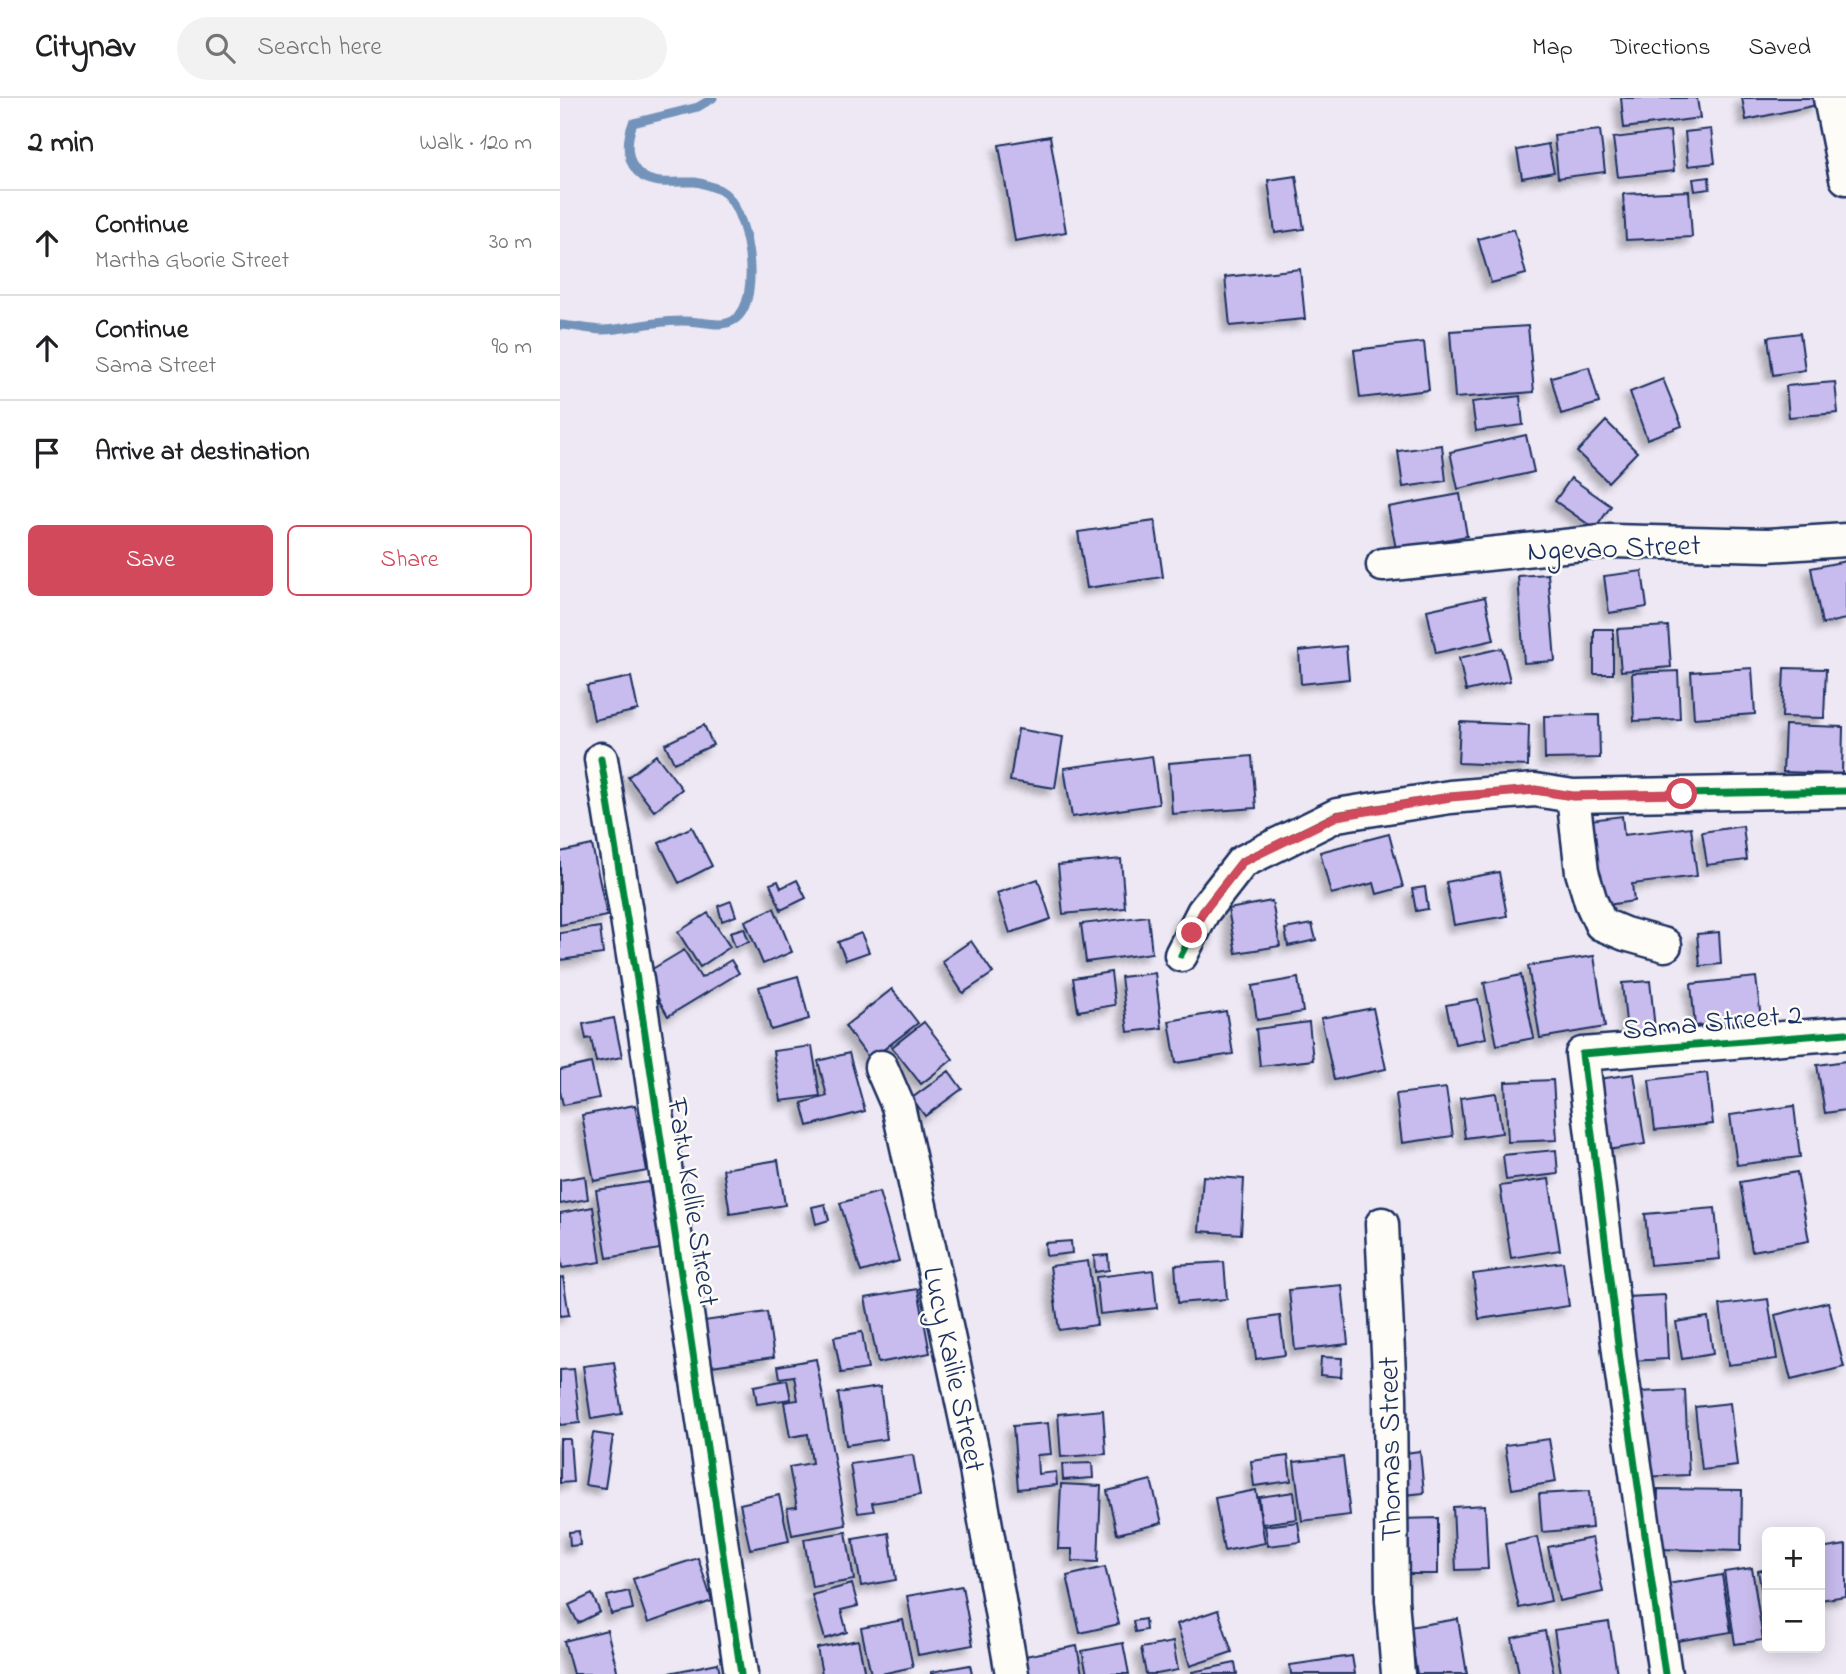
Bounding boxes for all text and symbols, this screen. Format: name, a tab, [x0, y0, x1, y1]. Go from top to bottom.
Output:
search box	[177, 17, 667, 80]
text: Citynav	[35, 24, 135, 72]
icon: search	[201, 29, 239, 67]
text: Search here	[257, 29, 382, 67]
text: Map	[1532, 31, 1573, 66]
text: Directions	[1611, 31, 1710, 66]
text: Saved	[1748, 31, 1811, 66]
text: 2 min	[28, 122, 94, 166]
text: Walk · 120 m	[419, 127, 532, 160]
text: Continue	[95, 207, 188, 245]
icon: ahead	[28, 224, 66, 262]
text: 30 m	[489, 226, 532, 259]
text: Martha Gborie Street	[95, 245, 289, 278]
text: Continue	[95, 312, 188, 350]
icon: ahead	[28, 329, 66, 367]
text: 90 m	[492, 331, 532, 364]
text: Sama Street	[95, 350, 216, 383]
icon: arrive	[28, 434, 66, 472]
text: Arrive at destination	[95, 434, 310, 472]
button: Save	[28, 525, 273, 596]
button: Share	[287, 525, 532, 596]
street label: Ngevao Street	[1527, 525, 1702, 575]
route start	[1666, 778, 1697, 809]
route end	[1176, 917, 1207, 948]
street label: Sama Street 2	[1620, 994, 1804, 1054]
street label: Fatu Kellie Street	[653, 1094, 729, 1310]
street label: Lucy Kailie Street	[909, 1263, 995, 1476]
street label: Thomas Street	[1368, 1356, 1416, 1542]
map controls	[1762, 1527, 1825, 1653]
button: +	[1762, 1527, 1825, 1590]
button: −	[1762, 1590, 1825, 1653]

